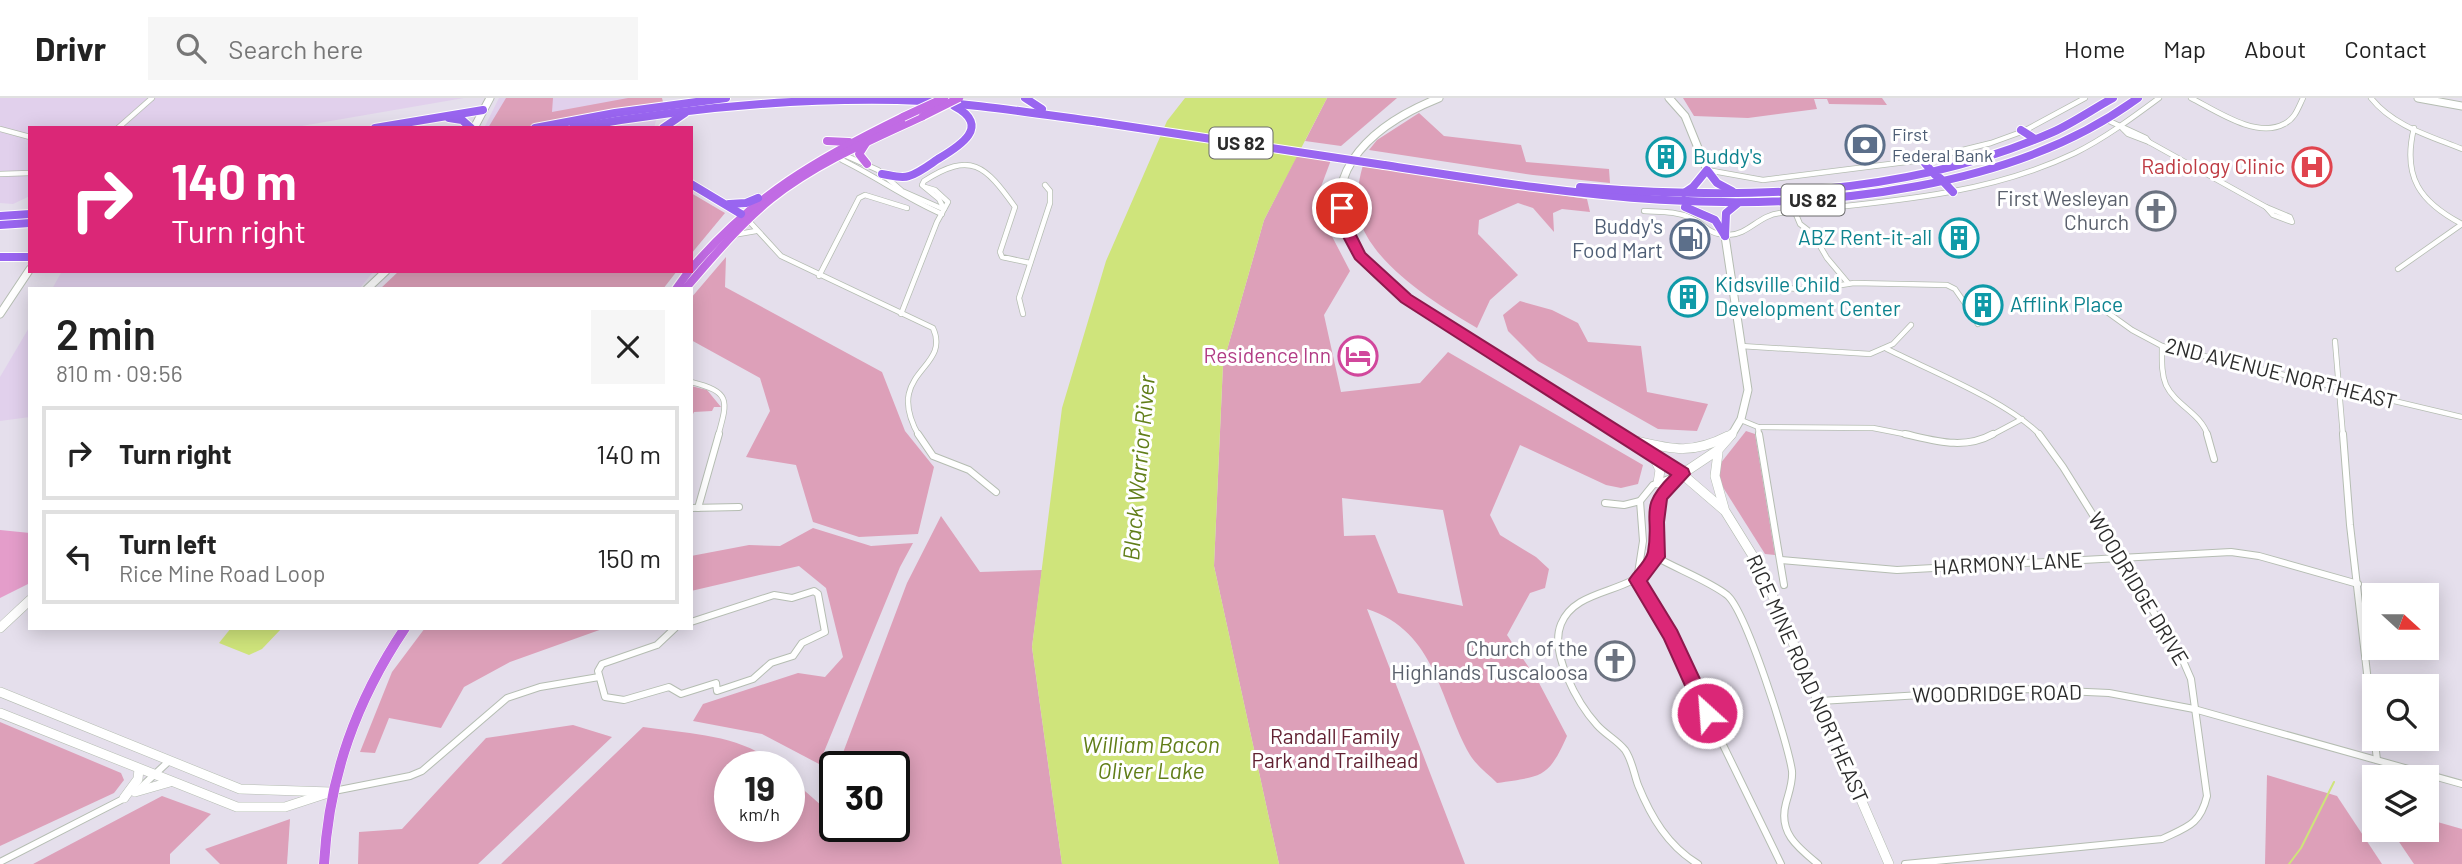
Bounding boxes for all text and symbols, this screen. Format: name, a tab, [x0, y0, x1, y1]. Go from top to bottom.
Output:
search box	[148, 17, 638, 80]
text: Drivr	[35, 28, 106, 68]
icon: search	[172, 29, 210, 67]
text: Search here	[228, 33, 363, 64]
text: Home	[2064, 34, 2125, 63]
text: Map	[2163, 34, 2206, 63]
text: About	[2244, 34, 2306, 63]
text: Contact	[2344, 34, 2427, 63]
place label: First Federal Bank	[1892, 123, 1993, 166]
bank icon: First Federal Bank	[1844, 124, 1886, 166]
road number: US 82	[1210, 128, 1272, 158]
building icon: Buddy's	[1645, 136, 1687, 178]
place label: Buddy's	[1693, 143, 1762, 168]
hospital icon: Radiology Clinic	[2291, 146, 2333, 188]
text: 140 m	[171, 151, 297, 210]
place label: Radiology Clinic	[2141, 153, 2285, 178]
icon: right	[56, 154, 147, 245]
pin	[1312, 178, 1372, 238]
road number: US 82	[1782, 184, 1844, 216]
place label: First Wesleyan Church	[1996, 185, 2129, 234]
icon: arrive	[1323, 189, 1361, 227]
church icon: First Wesleyan Church	[2135, 190, 2177, 232]
text: Turn right	[171, 211, 306, 249]
place label: Buddy's Food Mart	[1572, 213, 1663, 262]
building icon: ABZ Rent-it-all	[1938, 217, 1980, 259]
fuel station icon: Buddy's Food Mart	[1669, 218, 1711, 260]
place label: ABZ Rent-it-all	[1798, 224, 1932, 249]
place label: Kidsville Child Development Center	[1715, 271, 1901, 320]
building icon: Kidsville Child Development Center	[1667, 276, 1709, 318]
building icon: Afflink Place	[1962, 284, 2004, 326]
place label: Afflink Place	[2010, 291, 2123, 316]
text: 2 min	[56, 308, 156, 358]
button: close	[591, 310, 665, 384]
street label: 2ND AVENUE NORTHEAST	[2163, 332, 2400, 413]
hotel icon: Residence Inn	[1337, 335, 1379, 377]
place label: Residence Inn	[1204, 342, 1331, 367]
text: 810 m · 09:56	[56, 359, 182, 387]
water label: Black Warrior River	[1116, 373, 1160, 562]
icon: right	[60, 434, 98, 472]
text: Turn right	[119, 438, 232, 469]
text: 140 m	[596, 438, 661, 469]
street label: WOODRIDGE DRIVE	[2084, 507, 2195, 669]
text: Turn left	[119, 528, 217, 559]
icon: left	[60, 538, 98, 576]
text: 150 m	[597, 542, 661, 573]
street label: HARMONY LANE	[1932, 546, 2083, 579]
street label: RICE MINE ROAD NORTHEAST	[1742, 550, 1875, 807]
text: Rice Mine Road Loop	[119, 559, 325, 587]
north arrow	[2362, 583, 2440, 660]
map controls	[2362, 583, 2439, 842]
place label: Church of the Highlands Tuscaloosa	[1391, 635, 1588, 684]
church icon: Church of the Highlands Tuscaloosa	[1594, 640, 1636, 682]
button: search	[2362, 674, 2439, 751]
position arrow	[1670, 676, 1744, 750]
street label: WOODRIDGE ROAD	[1912, 679, 2082, 706]
park label: Randall Family Park and Trailhead	[1252, 723, 1418, 772]
water label: William Bacon Oliver Lake	[1082, 730, 1220, 784]
speed limit sign: 30	[819, 751, 910, 842]
button: layers	[2362, 765, 2439, 842]
text: 19	[744, 766, 775, 808]
text: km/h	[739, 803, 780, 825]

